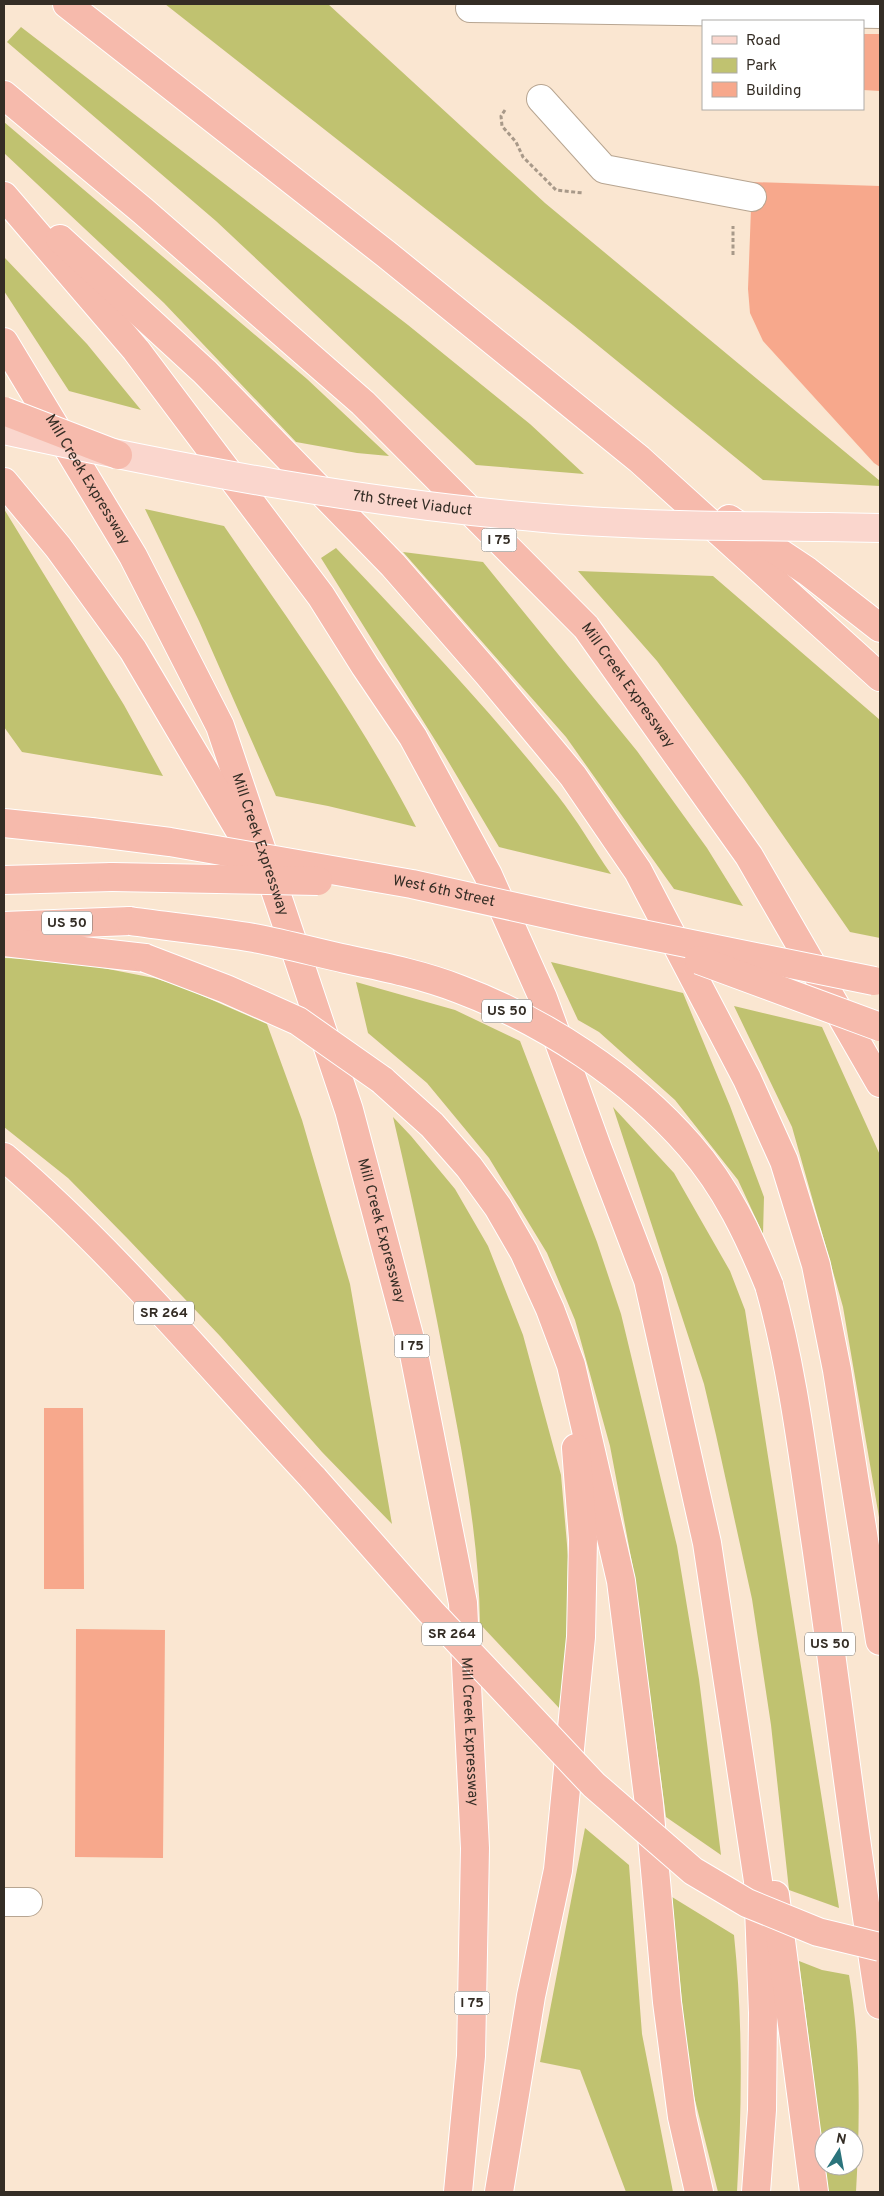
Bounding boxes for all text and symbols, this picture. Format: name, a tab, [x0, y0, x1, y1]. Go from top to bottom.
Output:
legend	[702, 20, 864, 110]
text: Road	[746, 32, 781, 51]
text: Park	[746, 57, 777, 76]
text: Building	[746, 82, 801, 101]
street label: Mill Creek Expressway	[40, 411, 134, 549]
street label: 7th Street Viaduct	[351, 486, 473, 521]
road number: I 75	[482, 528, 516, 552]
street label: Mill Creek Expressway	[577, 619, 679, 752]
street label: Mill Creek Expressway	[227, 771, 293, 919]
street label: West 6th Street	[391, 871, 497, 912]
road number: US 50	[42, 911, 92, 934]
road number: US 50	[482, 999, 532, 1022]
street label: Mill Creek Expressway	[353, 1156, 410, 1306]
road number: SR 264	[134, 1302, 194, 1325]
road number: I 75	[394, 1334, 430, 1358]
road number: SR 264	[422, 1622, 482, 1646]
road number: US 50	[805, 1632, 855, 1656]
street label: Mill Creek Expressway	[456, 1657, 482, 1807]
road number: I 75	[454, 1992, 490, 2015]
north arrow	[814, 2126, 864, 2176]
text: N	[835, 2130, 848, 2149]

